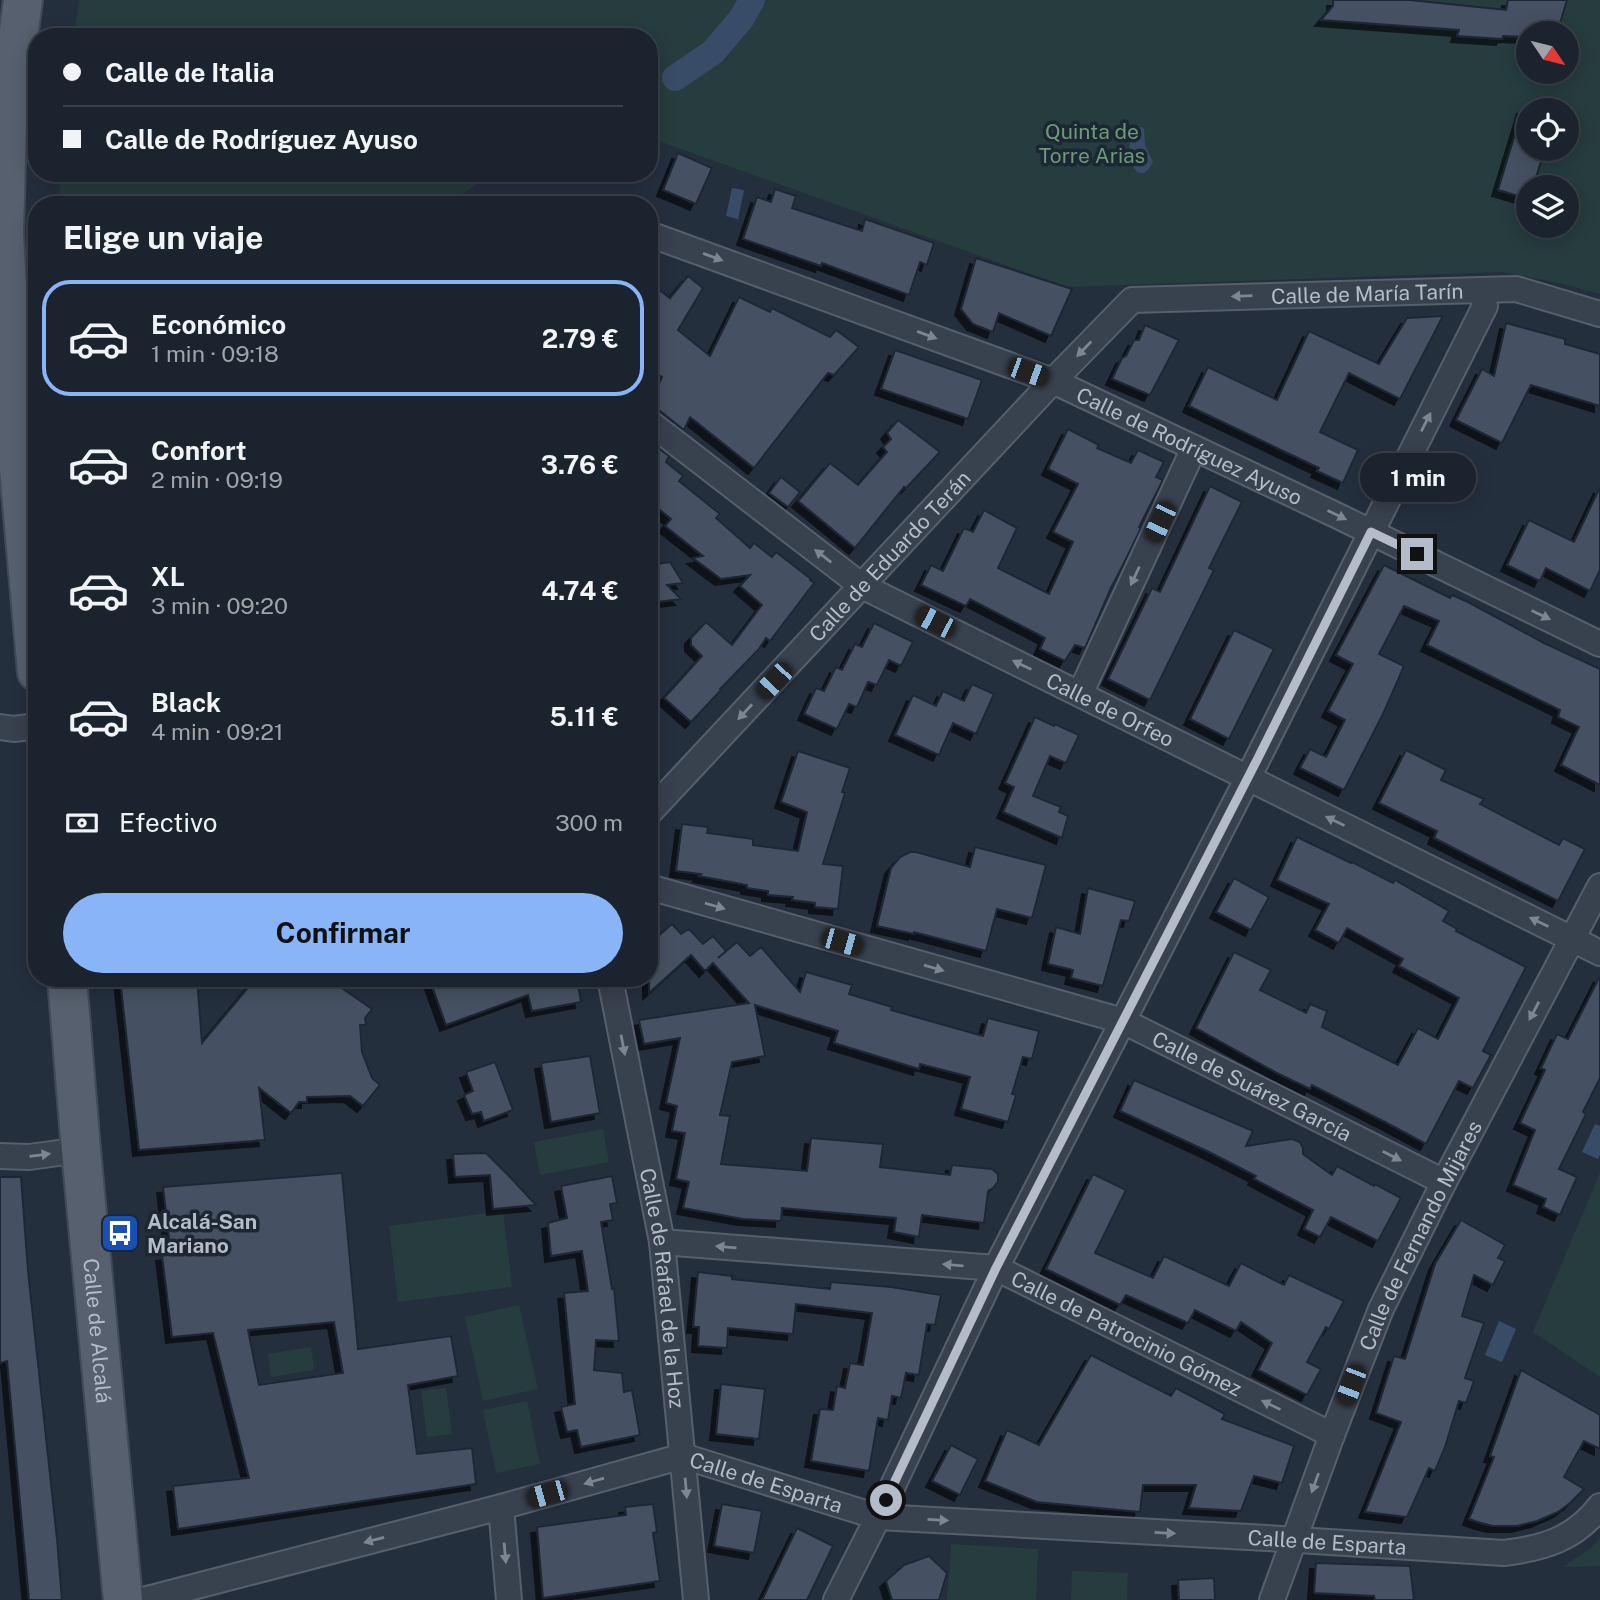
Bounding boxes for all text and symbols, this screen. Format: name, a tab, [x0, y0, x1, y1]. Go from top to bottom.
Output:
north arrow	[1516, 21, 1578, 84]
map controls	[1516, 21, 1579, 238]
text: Calle de Italia	[105, 57, 275, 88]
button: locate	[1516, 98, 1579, 161]
park label: Quinta de Torre Arias	[1039, 119, 1145, 168]
text: Calle de Rodríguez Ayuso	[105, 124, 418, 155]
button: layers	[1516, 175, 1579, 238]
text: Elige un viaje	[63, 219, 263, 256]
one-way arrow	[703, 252, 724, 263]
street label: Calle de María Tarín	[1271, 278, 1464, 309]
one-way arrow	[1231, 291, 1253, 302]
icon: car	[67, 307, 130, 370]
text: Económico	[151, 309, 286, 340]
text: 2.79 €	[542, 323, 619, 354]
one-way arrow	[917, 330, 938, 341]
text: 1 min · 09:18	[151, 340, 279, 367]
one-way arrow	[1077, 340, 1093, 357]
car	[1005, 355, 1052, 389]
street label: Calle de Rodríguez Ayuso	[1073, 382, 1307, 510]
one-way arrow	[1421, 412, 1432, 432]
icon: car	[67, 433, 130, 496]
text: Confort	[151, 435, 247, 466]
text: 3.76 €	[541, 449, 619, 480]
callout: 1 min	[1359, 452, 1475, 502]
text: 1 min	[1390, 464, 1446, 491]
street label: Calle de Eduardo Terán	[803, 465, 975, 647]
text: 2 min · 09:19	[151, 466, 283, 493]
car	[1142, 499, 1179, 545]
one-way arrow	[1327, 509, 1347, 521]
route end	[1401, 538, 1433, 570]
one-way arrow	[814, 549, 832, 563]
icon: car	[67, 559, 130, 622]
text: XL	[151, 561, 185, 592]
one-way arrow	[1129, 566, 1141, 586]
text: 4.74 €	[541, 575, 619, 606]
text: 3 min · 09:20	[151, 592, 288, 619]
car	[912, 603, 959, 641]
one-way arrow	[1531, 610, 1551, 621]
car	[752, 658, 797, 704]
one-way arrow	[1012, 660, 1032, 671]
street label: Calle de Orfeo	[1042, 667, 1178, 752]
icon: car	[67, 685, 130, 748]
text: Black	[151, 687, 221, 718]
text: 5.11 €	[549, 701, 619, 732]
one-way arrow	[737, 703, 753, 720]
text: 4 min · 09:21	[151, 718, 283, 745]
icon: cash	[63, 804, 101, 842]
text: Efectivo	[119, 807, 217, 838]
text: 300 m	[555, 809, 623, 836]
one-way arrow	[1325, 816, 1345, 827]
button: Confirmar	[63, 893, 623, 973]
one-way arrow	[705, 901, 726, 911]
one-way arrow	[1529, 917, 1549, 928]
car	[819, 926, 866, 958]
one-way arrow	[923, 963, 945, 974]
one-way arrow	[1528, 1001, 1540, 1021]
street label: Calle de Suárez García	[1148, 1025, 1356, 1146]
one-way arrow	[618, 1034, 629, 1056]
street label: Calle de Fernando Mijares	[1354, 1116, 1487, 1354]
one-way arrow	[30, 1150, 52, 1161]
one-way arrow	[1382, 1150, 1402, 1161]
street label: Calle de Rafael de la Hoz	[635, 1166, 690, 1410]
place label: Alcalá-San Mariano	[147, 1209, 257, 1258]
bus stop icon: Alcalá-San Mariano	[99, 1212, 141, 1254]
one-way arrow	[715, 1241, 737, 1252]
street label: Calle de Alcalá	[79, 1257, 117, 1404]
one-way arrow	[942, 1259, 964, 1270]
street label: Calle de Patrocinio Gómez	[1007, 1265, 1246, 1401]
car	[1334, 1362, 1369, 1408]
one-way arrow	[1261, 1399, 1281, 1410]
street label: Calle de Esparta	[687, 1446, 846, 1518]
one-way arrow	[1309, 1473, 1320, 1494]
one-way arrow	[582, 1476, 604, 1487]
one-way arrow	[681, 1477, 692, 1499]
car	[524, 1478, 571, 1510]
route start	[870, 1484, 902, 1516]
one-way arrow	[927, 1515, 949, 1526]
street label: Calle de Esparta	[1247, 1524, 1407, 1559]
one-way arrow	[1154, 1527, 1176, 1538]
one-way arrow	[363, 1535, 385, 1546]
one-way arrow	[500, 1543, 511, 1565]

